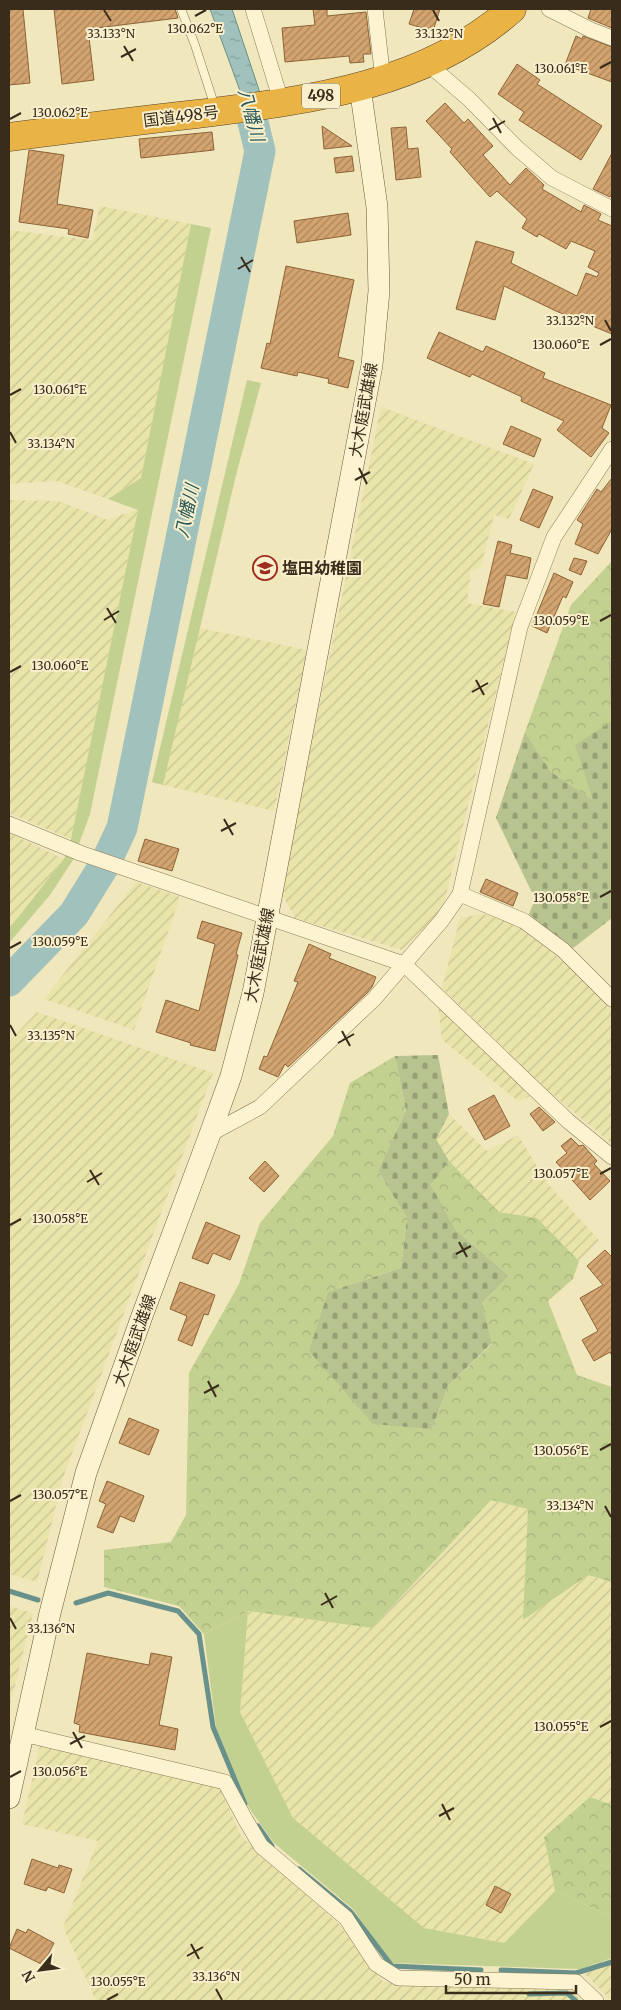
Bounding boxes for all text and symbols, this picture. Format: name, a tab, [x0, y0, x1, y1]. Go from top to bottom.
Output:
text: 130.062°E	[167, 21, 223, 36]
text: 33.133°N	[87, 26, 136, 41]
text: 33.132°N	[415, 26, 464, 41]
text: 130.061°E	[534, 61, 588, 76]
road number: 498	[302, 84, 340, 108]
water label: 八幡川	[233, 86, 270, 146]
street label: 国道498号	[142, 101, 220, 131]
text: 130.062°E	[32, 105, 88, 120]
text: 33.132°N	[546, 313, 595, 328]
text: 130.060°E	[533, 337, 590, 352]
street label: 大木庭武雄線	[345, 361, 381, 459]
text: 130.061°E	[33, 382, 87, 397]
text: 33.134°N	[27, 436, 76, 451]
water label: 八幡川	[170, 480, 204, 540]
school or university icon: 塩田幼稚園	[252, 555, 278, 581]
place label: 塩田幼稚園	[282, 558, 362, 578]
text: 130.059°E	[533, 613, 589, 628]
text: 130.060°E	[32, 658, 89, 673]
text: 130.058°E	[533, 890, 589, 905]
street label: 大木庭武雄線	[240, 906, 278, 1004]
text: 130.059°E	[32, 934, 88, 949]
text: 33.135°N	[27, 1028, 76, 1043]
text: 130.057°E	[533, 1166, 589, 1181]
text: 130.058°E	[32, 1211, 88, 1226]
street label: 大木庭武雄線	[108, 1291, 160, 1389]
text: 130.056°E	[534, 1443, 589, 1458]
text: 130.057°E	[32, 1487, 88, 1502]
text: 33.134°N	[546, 1498, 595, 1513]
text: 33.136°N	[27, 1621, 76, 1636]
text: 130.055°E	[534, 1719, 589, 1734]
text: 130.056°E	[33, 1764, 88, 1779]
north arrow	[15, 1945, 65, 1995]
scale bar	[446, 1962, 576, 1994]
text: N	[18, 1967, 39, 1986]
text: 33.136°N	[192, 1969, 241, 1984]
text: 50 m	[454, 1970, 491, 1989]
text: 130.055°E	[91, 1974, 146, 1989]

